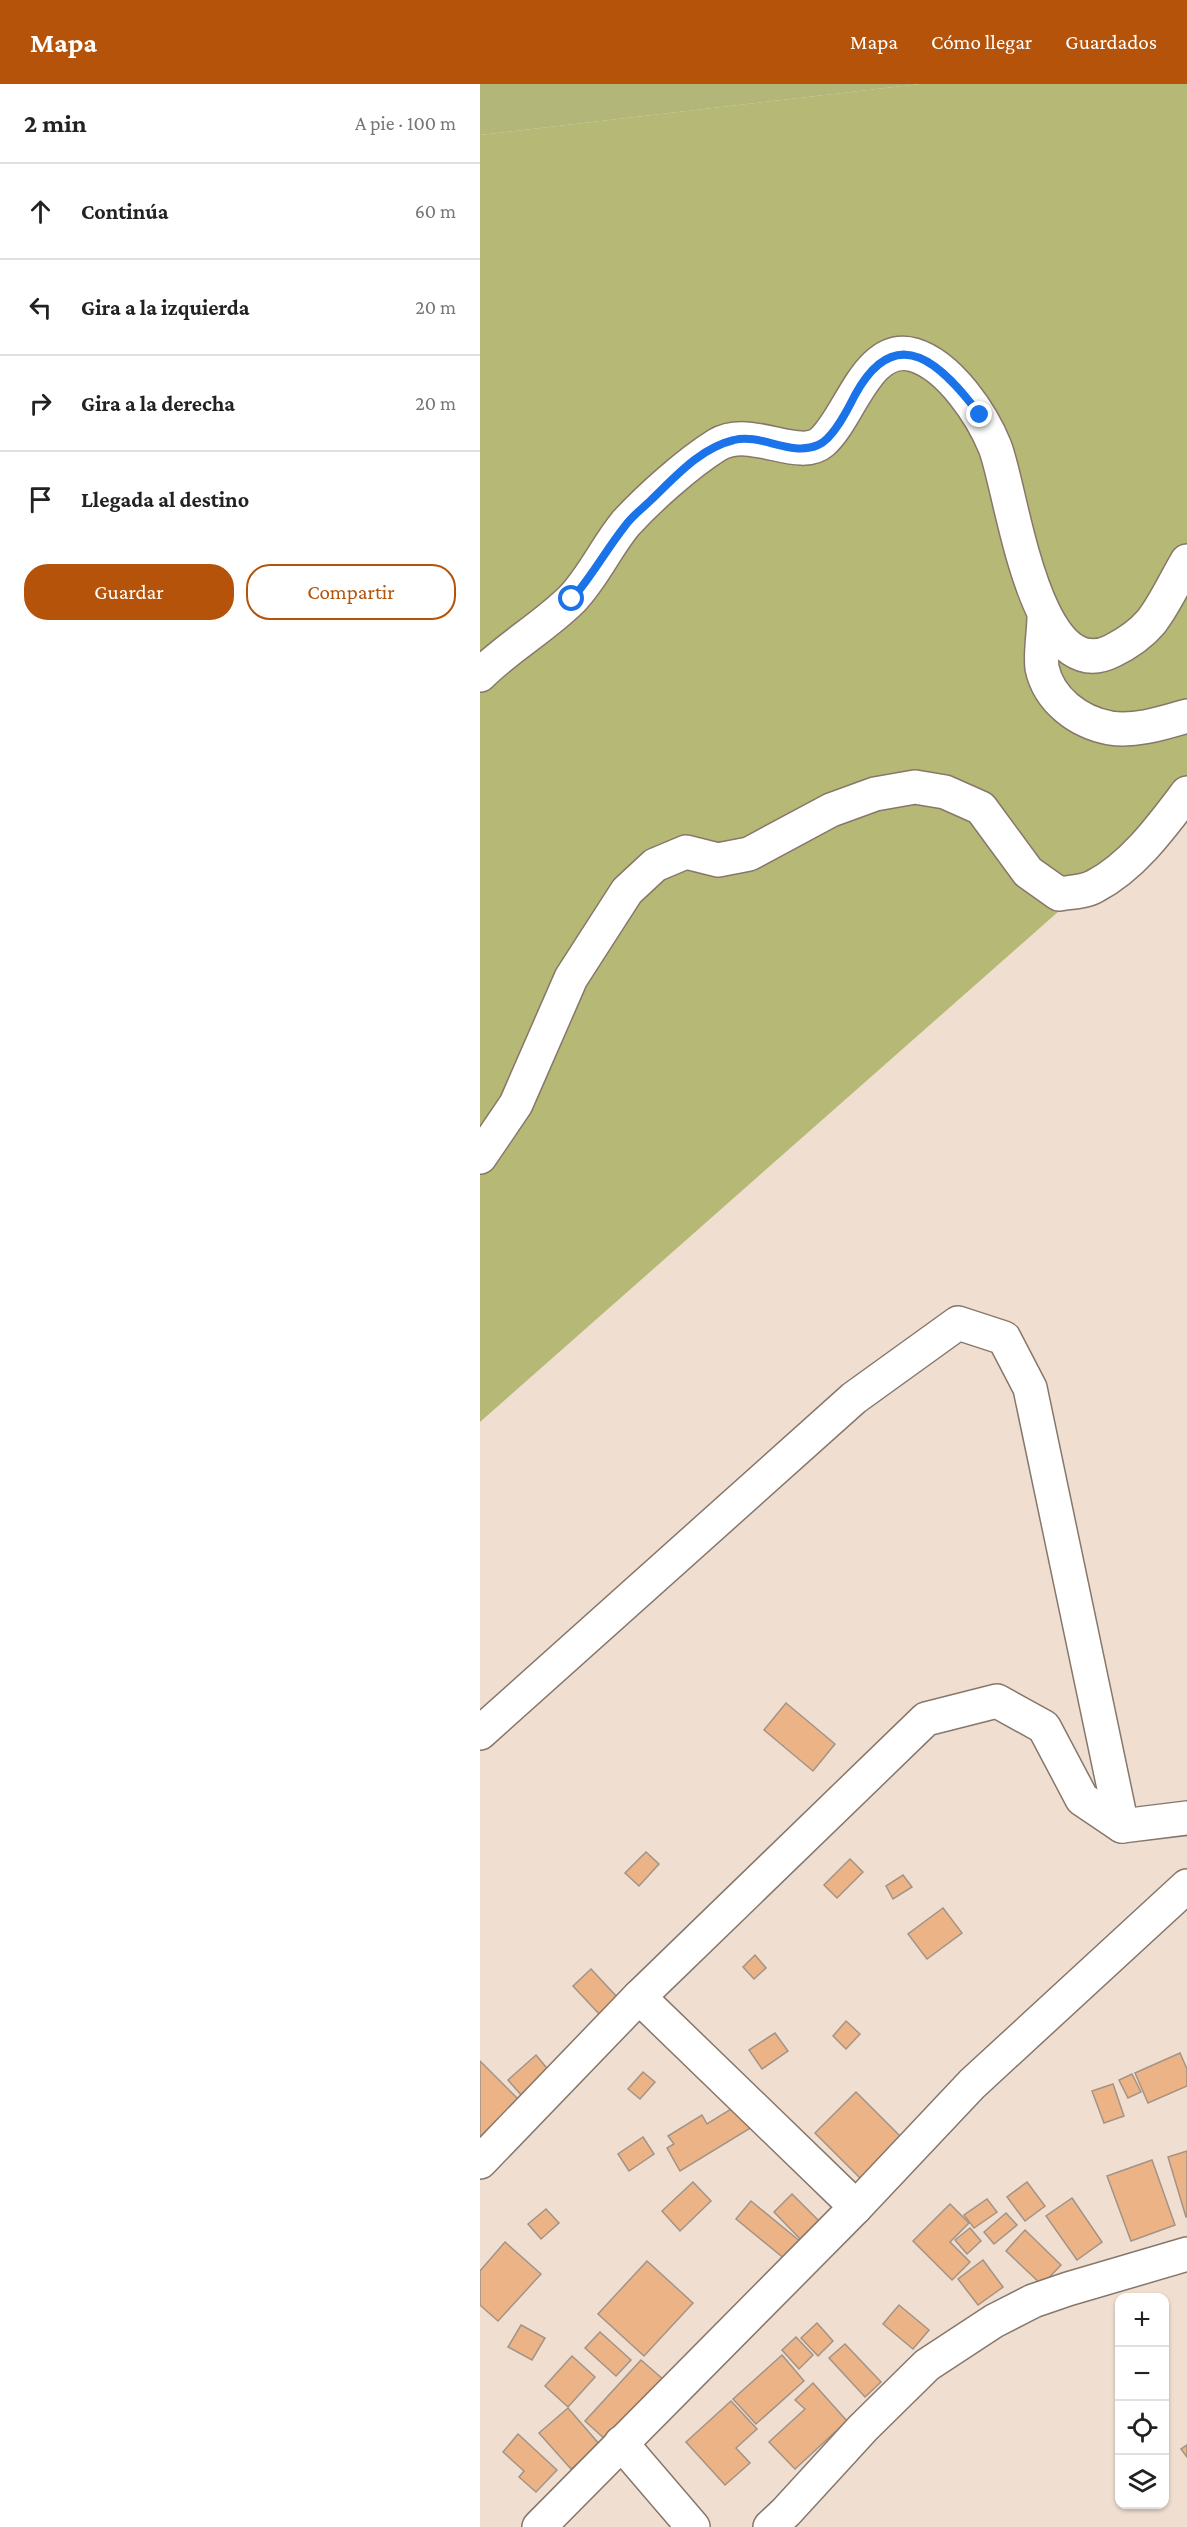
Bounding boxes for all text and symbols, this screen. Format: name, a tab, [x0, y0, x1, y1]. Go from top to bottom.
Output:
text: Mapa	[30, 27, 97, 58]
text: Mapa	[850, 30, 898, 54]
text: Cómo llegar	[931, 30, 1032, 54]
text: Guardados	[1065, 30, 1157, 54]
text: 2 min	[24, 109, 87, 138]
text: A pie · 100 m	[355, 112, 456, 134]
icon: ahead	[24, 195, 57, 228]
text: Continúa	[81, 199, 168, 224]
text: 60 m	[415, 200, 456, 222]
icon: left	[24, 291, 57, 324]
text: Gira a la izquierda	[81, 295, 250, 320]
text: 20 m	[415, 296, 456, 318]
icon: right	[24, 387, 57, 420]
text: Gira a la derecha	[81, 391, 235, 416]
text: 20 m	[415, 392, 456, 414]
route end	[966, 401, 992, 427]
icon: arrive	[24, 483, 57, 516]
text: Llegada al destino	[81, 487, 249, 512]
button: Guardar	[24, 564, 234, 620]
button: Compartir	[246, 564, 456, 620]
route start	[558, 585, 584, 611]
map controls	[1115, 2293, 1169, 2509]
button: +	[1115, 2293, 1169, 2347]
button: −	[1115, 2347, 1169, 2401]
button: locate	[1115, 2401, 1169, 2455]
button: layers	[1115, 2455, 1169, 2509]

